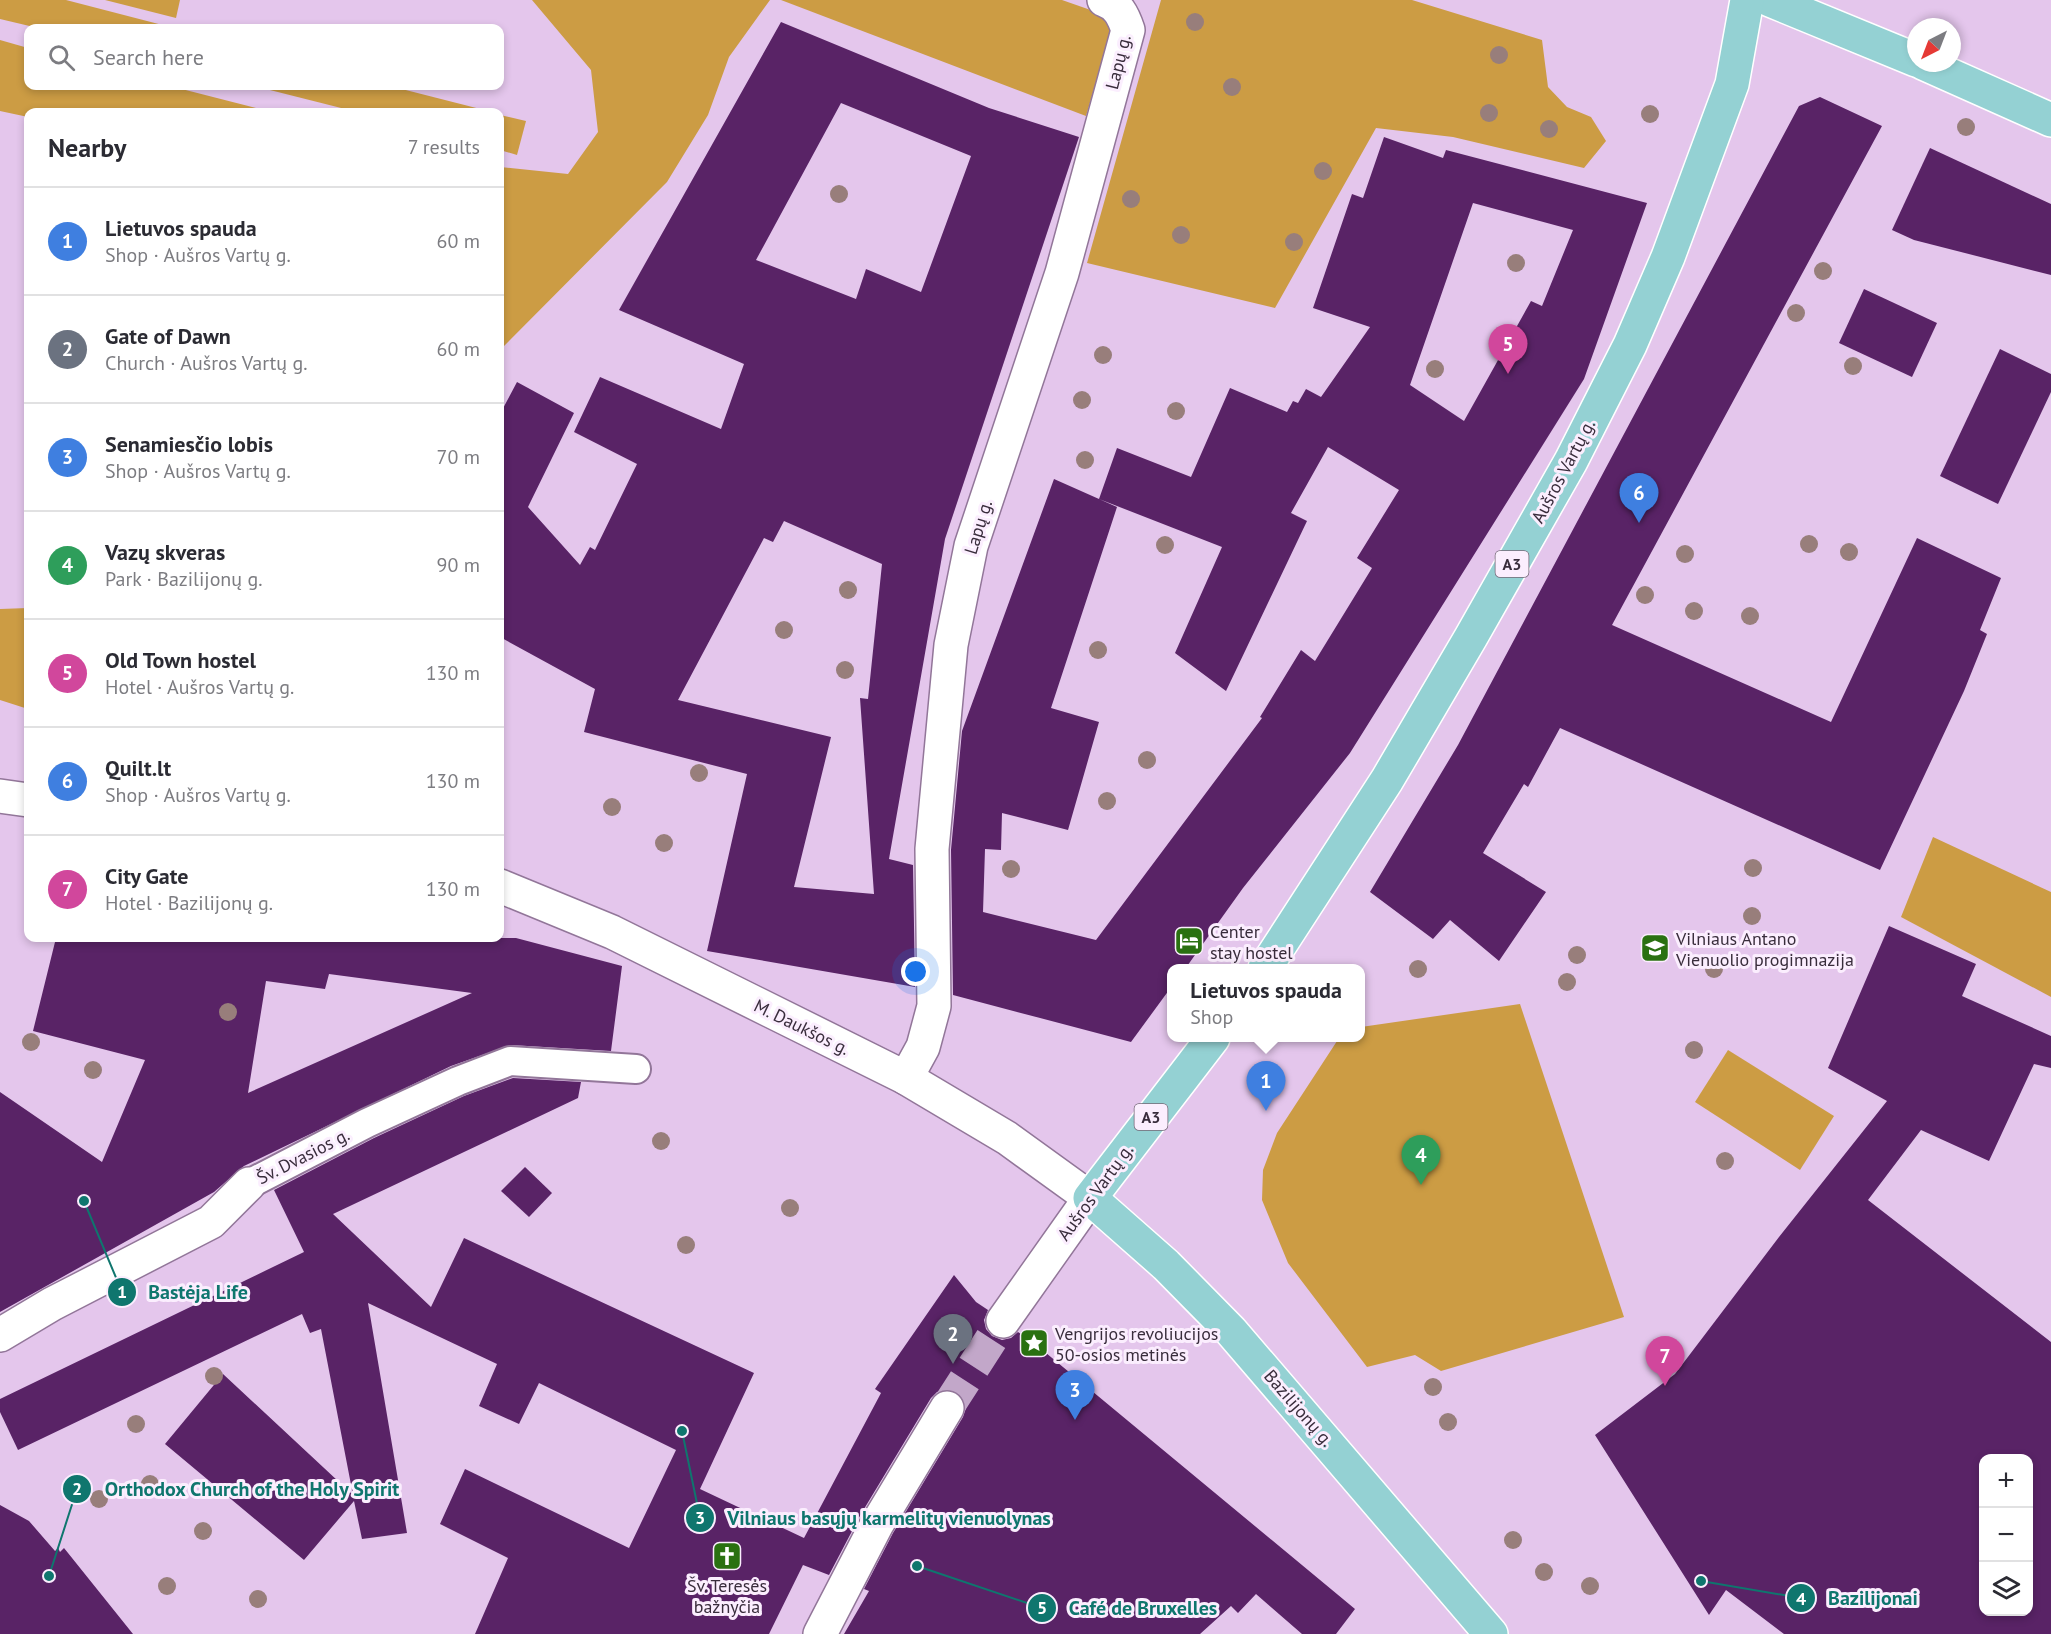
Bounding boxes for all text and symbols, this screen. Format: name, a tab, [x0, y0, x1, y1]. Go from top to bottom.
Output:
north arrow	[1907, 18, 1961, 72]
search box	[24, 24, 504, 90]
street label: Lapų g.	[1100, 32, 1136, 92]
icon: search	[45, 41, 78, 74]
text: Search here	[93, 43, 204, 71]
text: Nearby	[48, 131, 126, 164]
text: 7 results	[408, 134, 480, 160]
text: Lietuvos spauda	[105, 214, 257, 242]
text: 1	[62, 228, 73, 254]
text: 60 m	[437, 228, 480, 254]
text: Shop · Aušros Vartų g.	[105, 242, 291, 268]
text: Gate of Dawn	[105, 322, 231, 350]
pin: 5	[1488, 324, 1528, 374]
text: 2	[62, 336, 73, 362]
text: 60 m	[437, 336, 480, 362]
text: Church · Aušros Vartų g.	[105, 350, 307, 376]
street label: Aušros Vartų g.	[1526, 415, 1600, 527]
text: Senamiesčio lobis	[105, 430, 273, 458]
text: 3	[62, 444, 73, 470]
text: 70 m	[437, 444, 480, 470]
text: Shop · Aušros Vartų g.	[105, 458, 291, 484]
pin: 6	[1620, 474, 1658, 523]
street label: Lapų g.	[959, 497, 997, 557]
text: Vazų skveras	[105, 538, 225, 566]
road number: A3	[1496, 551, 1528, 577]
text: 4	[62, 552, 73, 578]
text: 90 m	[437, 552, 480, 578]
text: Park · Bazilijonų g.	[105, 566, 262, 592]
text: Old Town hostel	[105, 646, 256, 674]
text: 5	[62, 660, 73, 686]
text: 130 m	[426, 660, 480, 686]
text: Hotel · Aušros Vartų g.	[105, 674, 294, 700]
text: Quilt.lt	[105, 754, 171, 782]
text: 6	[62, 768, 73, 794]
text: 130 m	[426, 768, 480, 794]
text: Shop · Aušros Vartų g.	[105, 782, 291, 808]
text: City Gate	[105, 862, 188, 890]
text: 7	[62, 876, 73, 902]
text: 130 m	[426, 876, 480, 902]
text: Hotel · Bazilijonų g.	[105, 890, 273, 916]
place label: Center stay hostel	[1210, 920, 1293, 964]
hotel icon: Center stay hostel	[1173, 925, 1205, 957]
place label: Vilniaus Antano Vienuolio progimnazija	[1675, 927, 1854, 971]
school or university icon: Vilniaus Antano Vienuolio progimnazija	[1639, 932, 1671, 964]
your location	[901, 957, 930, 986]
popup	[1167, 964, 1365, 1042]
text: Lietuvos spauda	[1190, 976, 1342, 1004]
street label: M. Daukšos g.	[750, 994, 854, 1060]
text: Shop	[1190, 1004, 1233, 1030]
pin: 1	[1246, 1062, 1286, 1111]
road number: A3	[1134, 1104, 1168, 1130]
street label: Šv. Dvasios g.	[253, 1123, 353, 1189]
pin: 4	[1402, 1136, 1440, 1185]
street label: Aušros Vartų g.	[1052, 1139, 1138, 1245]
callout: Bastėja Life	[107, 1273, 260, 1311]
text: Bastėja Life	[148, 1279, 248, 1305]
text: 1	[117, 1280, 127, 1303]
pin: 2	[934, 1314, 972, 1364]
place label: Vengrijos revoliucijos 50-osios metinės	[1054, 1322, 1218, 1366]
place icon: Vengrijos revoliucijos 50-osios metinės	[1018, 1327, 1050, 1359]
pin: 7	[1646, 1336, 1684, 1386]
street label: Bazilijonų g.	[1259, 1365, 1339, 1451]
pin: 3	[1056, 1370, 1094, 1420]
map controls	[1979, 1454, 2033, 1616]
button: +	[1979, 1454, 2033, 1508]
callout: Orthodox Church of the Holy Spirit	[62, 1470, 412, 1508]
text: Orthodox Church of the Holy Spirit	[105, 1476, 399, 1502]
text: 2	[72, 1477, 82, 1500]
callout: Vilniaus basųjų karmelitų vienuolynas	[685, 1499, 1063, 1537]
text: Vilniaus basųjų karmelitų vienuolynas	[726, 1505, 1051, 1531]
text: 3	[695, 1506, 705, 1529]
button: −	[1979, 1508, 2033, 1562]
church icon: Šv. Teresės bažnyčia	[711, 1540, 743, 1572]
button: layers	[1979, 1562, 2033, 1616]
place label: Šv. Teresės bažnyčia	[687, 1574, 767, 1618]
callout: Bazilijonai	[1786, 1579, 1930, 1617]
text: Bazilijonai	[1828, 1585, 1918, 1611]
text: 4	[1796, 1587, 1806, 1610]
callout: Café de Bruxelles	[1027, 1589, 1229, 1627]
text: Café de Bruxelles	[1069, 1595, 1217, 1621]
text: 5	[1037, 1596, 1047, 1619]

